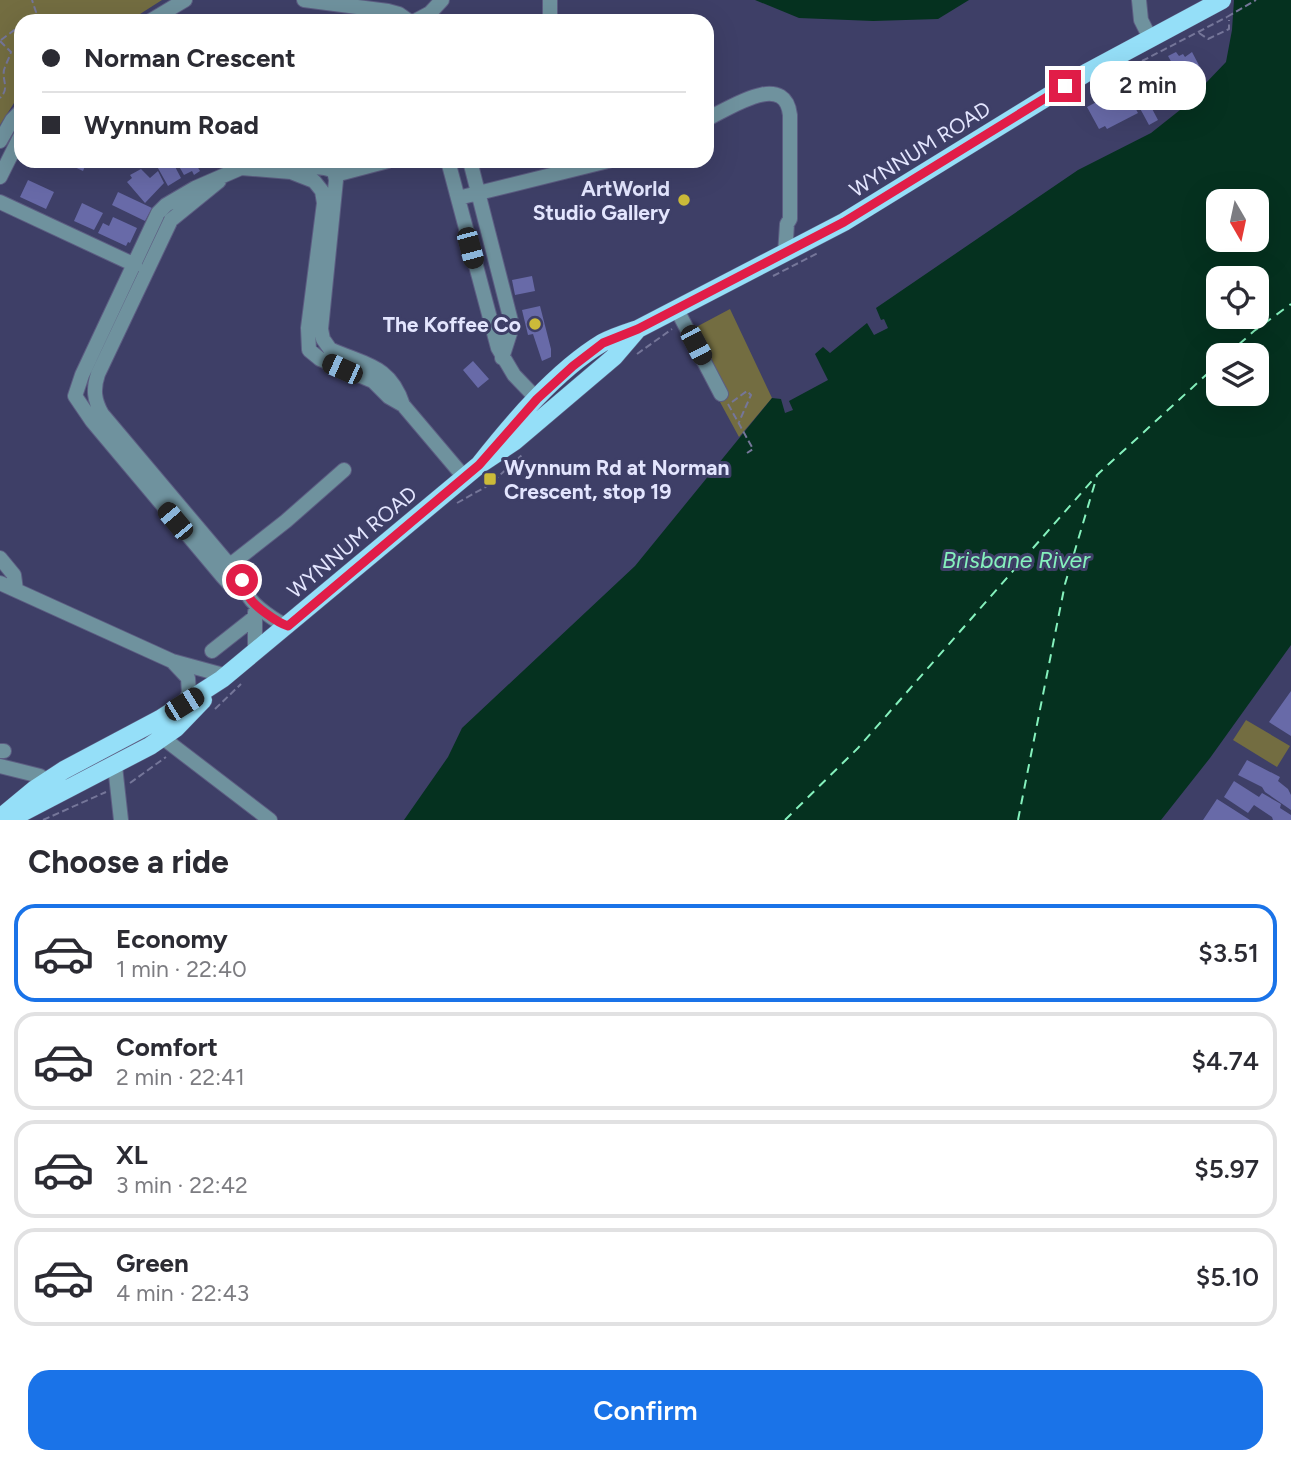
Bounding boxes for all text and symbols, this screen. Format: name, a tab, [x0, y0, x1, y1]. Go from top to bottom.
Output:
text: Norman Crescent	[84, 42, 296, 74]
callout: 2 min	[1090, 62, 1205, 110]
route end	[1049, 70, 1081, 102]
text: 2 min	[1119, 71, 1177, 99]
street label: WYNNUM ROAD	[845, 96, 995, 202]
text: Wynnum Road	[84, 109, 259, 141]
place label: ArtWorld Studio Gallery	[533, 176, 671, 225]
north arrow	[1206, 189, 1269, 252]
map controls	[1206, 189, 1269, 406]
marker: ArtWorld Studio Gallery	[676, 192, 692, 208]
car	[455, 225, 486, 271]
button: locate	[1206, 266, 1269, 329]
place label: The Koffee Co	[383, 312, 521, 337]
marker: The Koffee Co	[527, 316, 543, 332]
car	[677, 322, 716, 368]
button: layers	[1206, 343, 1269, 406]
car	[319, 351, 366, 387]
place label: Wynnum Rd at Norman Crescent, stop 19	[504, 455, 729, 504]
marker: Wynnum Rd at Norman Crescent, stop 19	[482, 471, 498, 487]
street label: WYNNUM ROAD	[282, 481, 422, 603]
car	[154, 498, 197, 544]
water label: Brisbane River	[942, 546, 1091, 574]
route start	[226, 564, 258, 596]
car	[161, 684, 208, 724]
text: Choose a ride	[28, 843, 229, 881]
icon: car	[32, 922, 95, 985]
text: Economy	[116, 923, 228, 955]
text: $3.51	[1198, 937, 1259, 969]
text: 1 min · 22:40	[116, 955, 247, 983]
icon: car	[32, 1030, 95, 1093]
text: Comfort	[116, 1031, 218, 1063]
text: $4.74	[1192, 1045, 1259, 1077]
text: 2 min · 22:41	[116, 1063, 245, 1091]
icon: car	[32, 1138, 95, 1201]
text: XL	[116, 1139, 148, 1171]
text: $5.97	[1194, 1153, 1259, 1185]
text: 3 min · 22:42	[116, 1171, 248, 1199]
icon: car	[32, 1246, 95, 1309]
text: Green	[116, 1247, 189, 1279]
text: $5.10	[1196, 1261, 1259, 1293]
text: 4 min · 22:43	[116, 1279, 249, 1307]
button: Confirm	[28, 1370, 1263, 1450]

